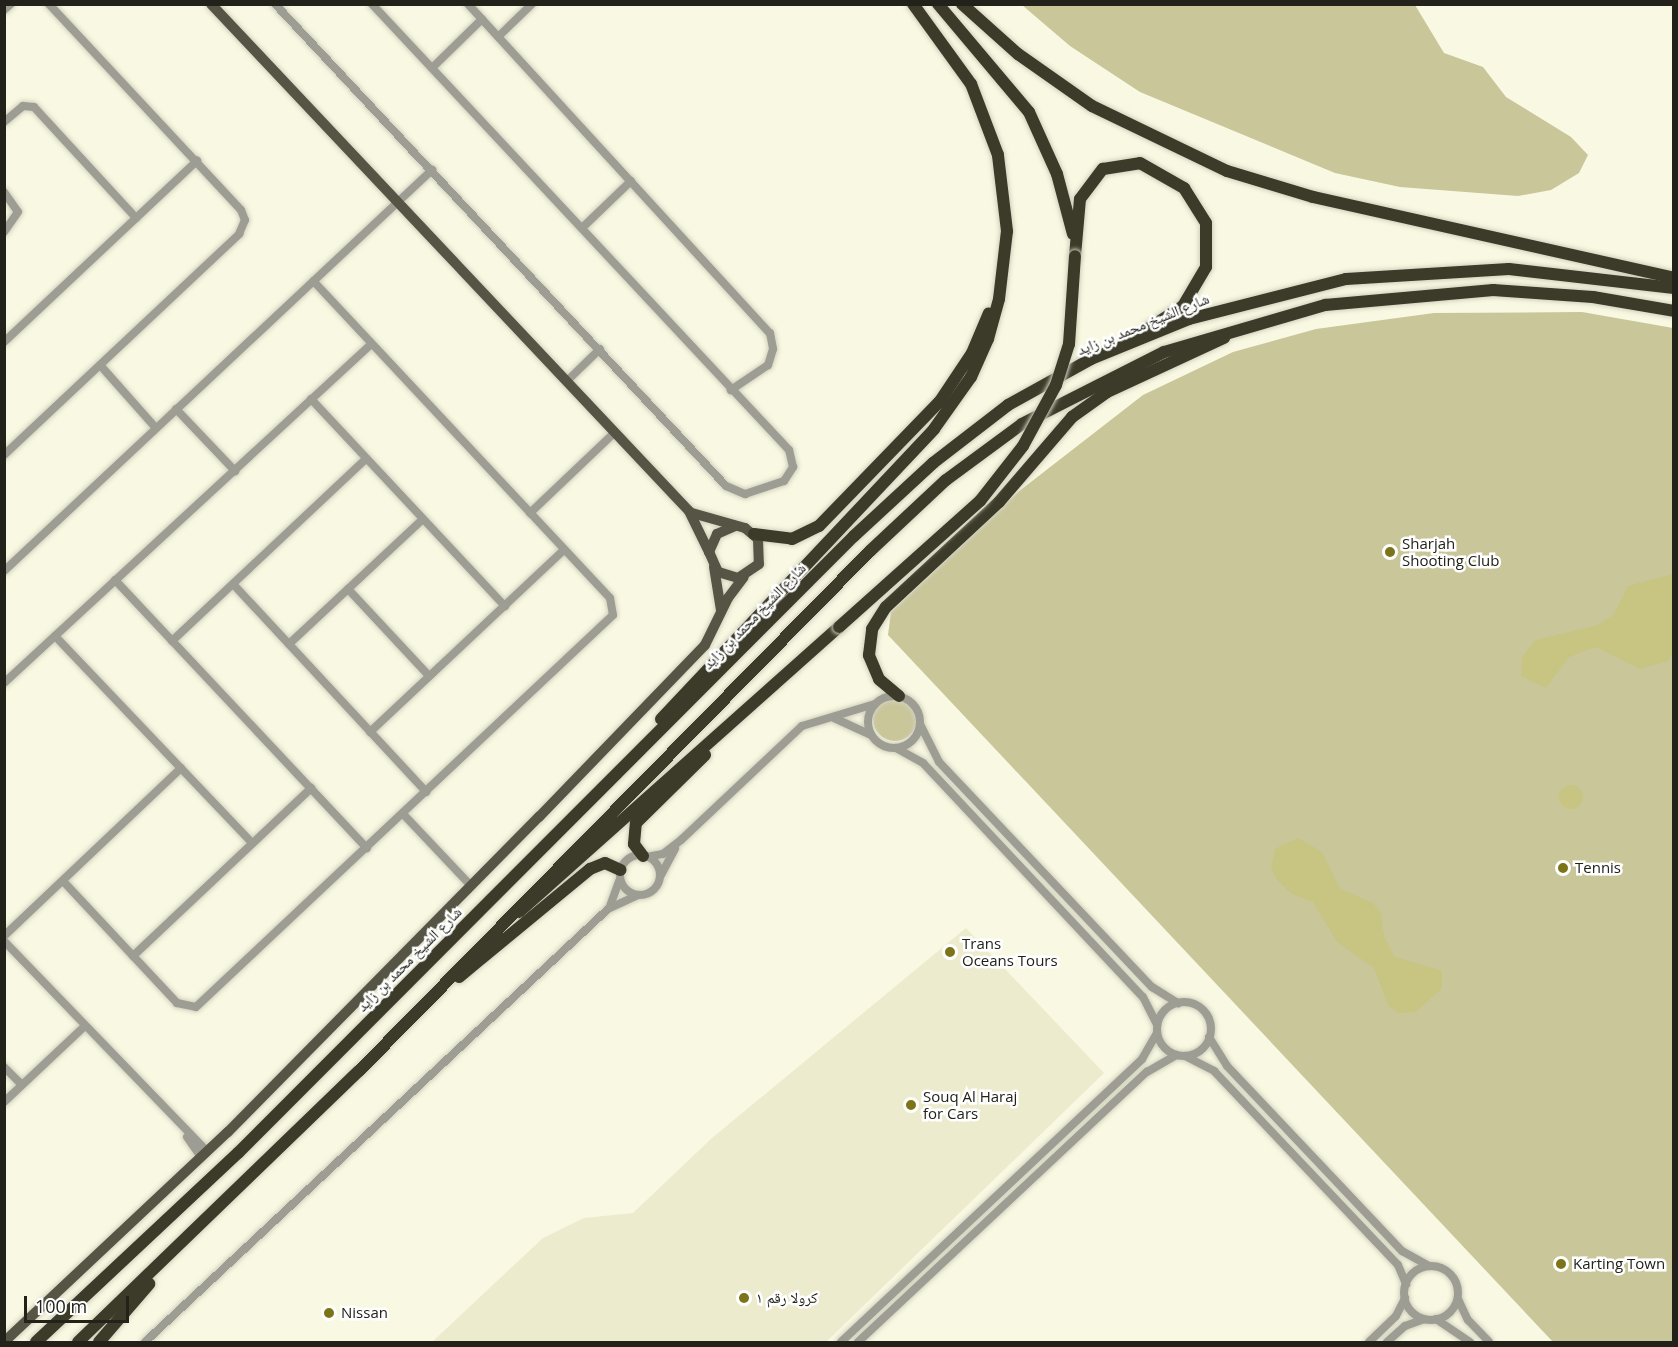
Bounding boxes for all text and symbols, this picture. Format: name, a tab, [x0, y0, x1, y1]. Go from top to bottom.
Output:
street label: شارع الشيخ محمد بن زايد	[1074, 289, 1212, 359]
place label: Sharjah Shooting Club	[1402, 534, 1499, 569]
marker: Sharjah Shooting Club	[1383, 545, 1397, 559]
street label: شارع الشيخ محمد بن زايد	[699, 559, 809, 673]
place label: Tennis	[1575, 859, 1621, 877]
marker: Tennis	[1556, 861, 1570, 875]
street label: شارع الشيخ محمد بن زايد	[353, 903, 465, 1015]
place label: Trans Oceans Tours	[962, 934, 1058, 969]
marker: Trans Oceans Tours	[943, 945, 957, 959]
place label: Souq Al Haraj for Cars	[923, 1087, 1017, 1122]
marker: Souq Al Haraj for Cars	[904, 1098, 918, 1112]
place label: Karting Town	[1573, 1255, 1665, 1273]
marker: Karting Town	[1554, 1257, 1568, 1271]
scale bar	[27, 1284, 132, 1322]
place label: كرولا رقم ١	[756, 1289, 818, 1307]
marker: كرولا رقم ١	[737, 1291, 751, 1305]
text: 100 m	[35, 1294, 87, 1318]
place label: Nissan	[341, 1304, 388, 1322]
marker: Nissan	[322, 1306, 336, 1320]

